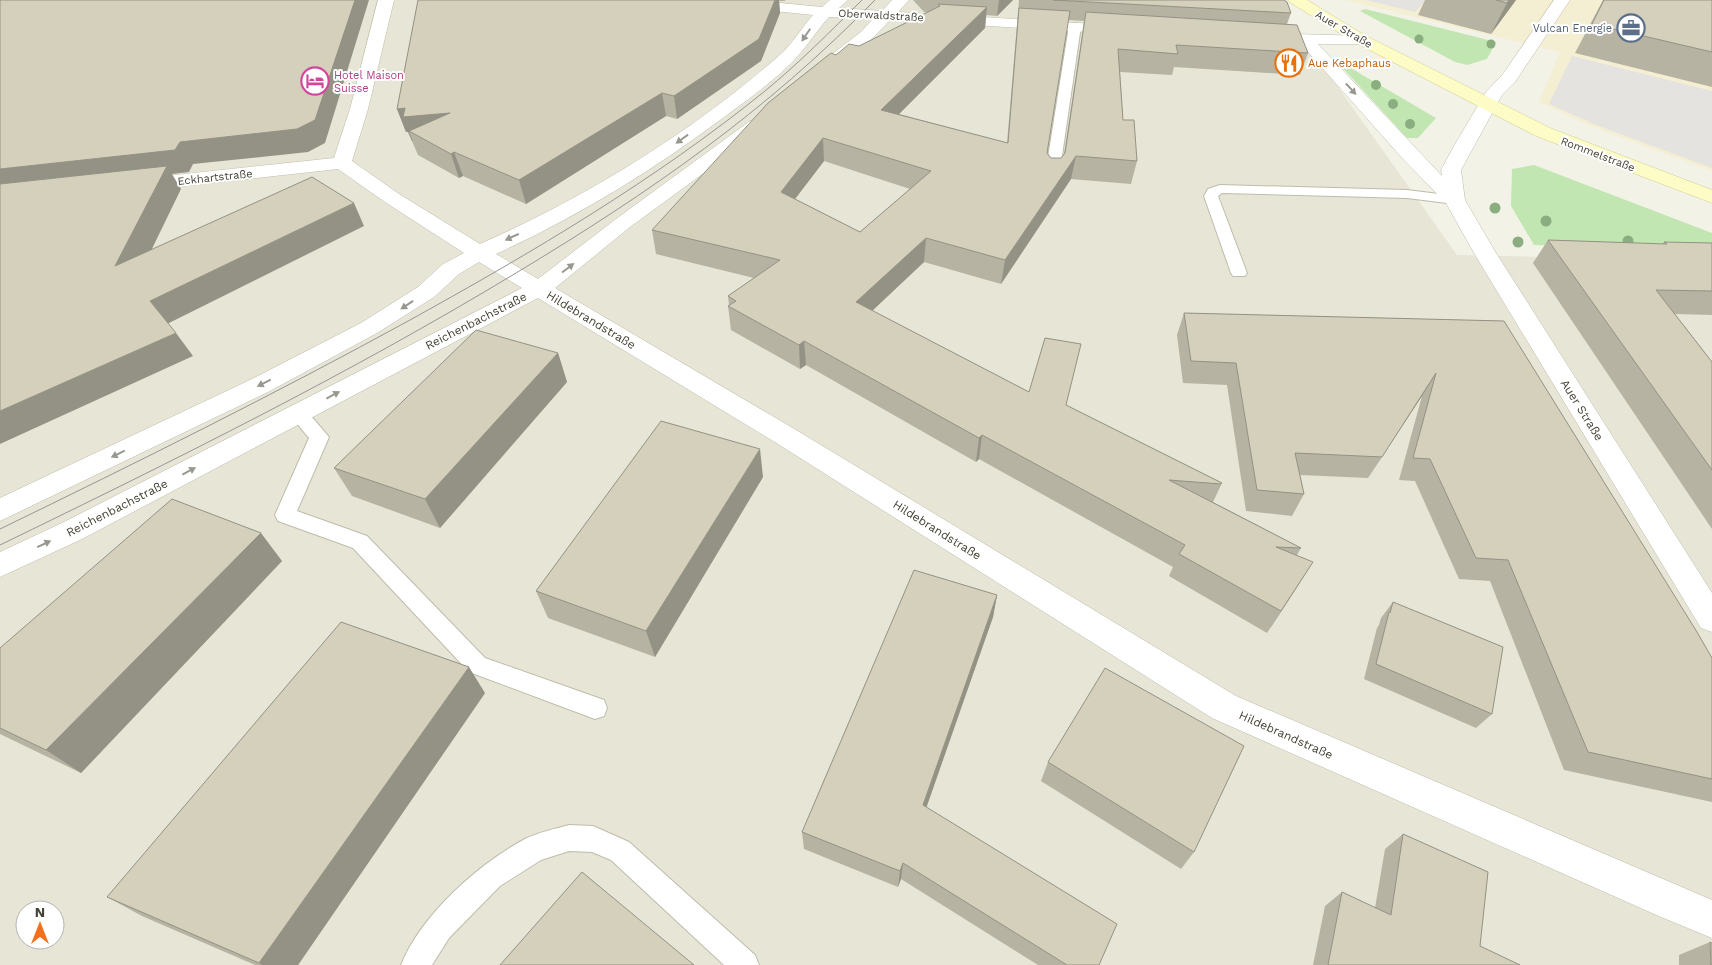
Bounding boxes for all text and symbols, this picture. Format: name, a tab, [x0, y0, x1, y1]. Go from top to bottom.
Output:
street label: Oberwaldstraße	[838, 7, 924, 24]
street label: Auer Straße	[1313, 8, 1375, 51]
office icon: Vulcan Energie	[1616, 13, 1646, 43]
place label: Vulcan Energie	[1533, 22, 1612, 35]
one-way arrow	[802, 28, 811, 42]
restaurant icon: Aue Kebaphaus	[1274, 48, 1304, 78]
place label: Aue Kebaphaus	[1308, 57, 1391, 70]
hotel icon: Hotel Maison Suisse	[300, 66, 330, 96]
place label: Hotel Maison Suisse	[334, 69, 404, 95]
one-way arrow	[1345, 82, 1356, 95]
one-way arrow	[676, 133, 689, 144]
street label: Rommelstraße	[1559, 134, 1637, 175]
street label: Eckhartstraße	[177, 167, 253, 188]
one-way arrow	[505, 233, 519, 241]
one-way arrow	[561, 263, 574, 274]
street label: Hildebrandstraße	[544, 288, 638, 352]
street label: Reichenbachstraße	[423, 289, 529, 353]
one-way arrow	[400, 301, 414, 310]
street label: Auer Straße	[1558, 377, 1606, 443]
one-way arrow	[257, 379, 272, 387]
one-way arrow	[325, 391, 340, 399]
one-way arrow	[111, 450, 125, 458]
one-way arrow	[182, 466, 196, 475]
street label: Reichenbachstraße	[64, 476, 170, 540]
street label: Hildebrandstraße	[890, 497, 984, 563]
one-way arrow	[37, 540, 51, 548]
street label: Hildebrandstraße	[1237, 708, 1335, 762]
north arrow	[15, 900, 65, 950]
text: N	[35, 904, 45, 920]

